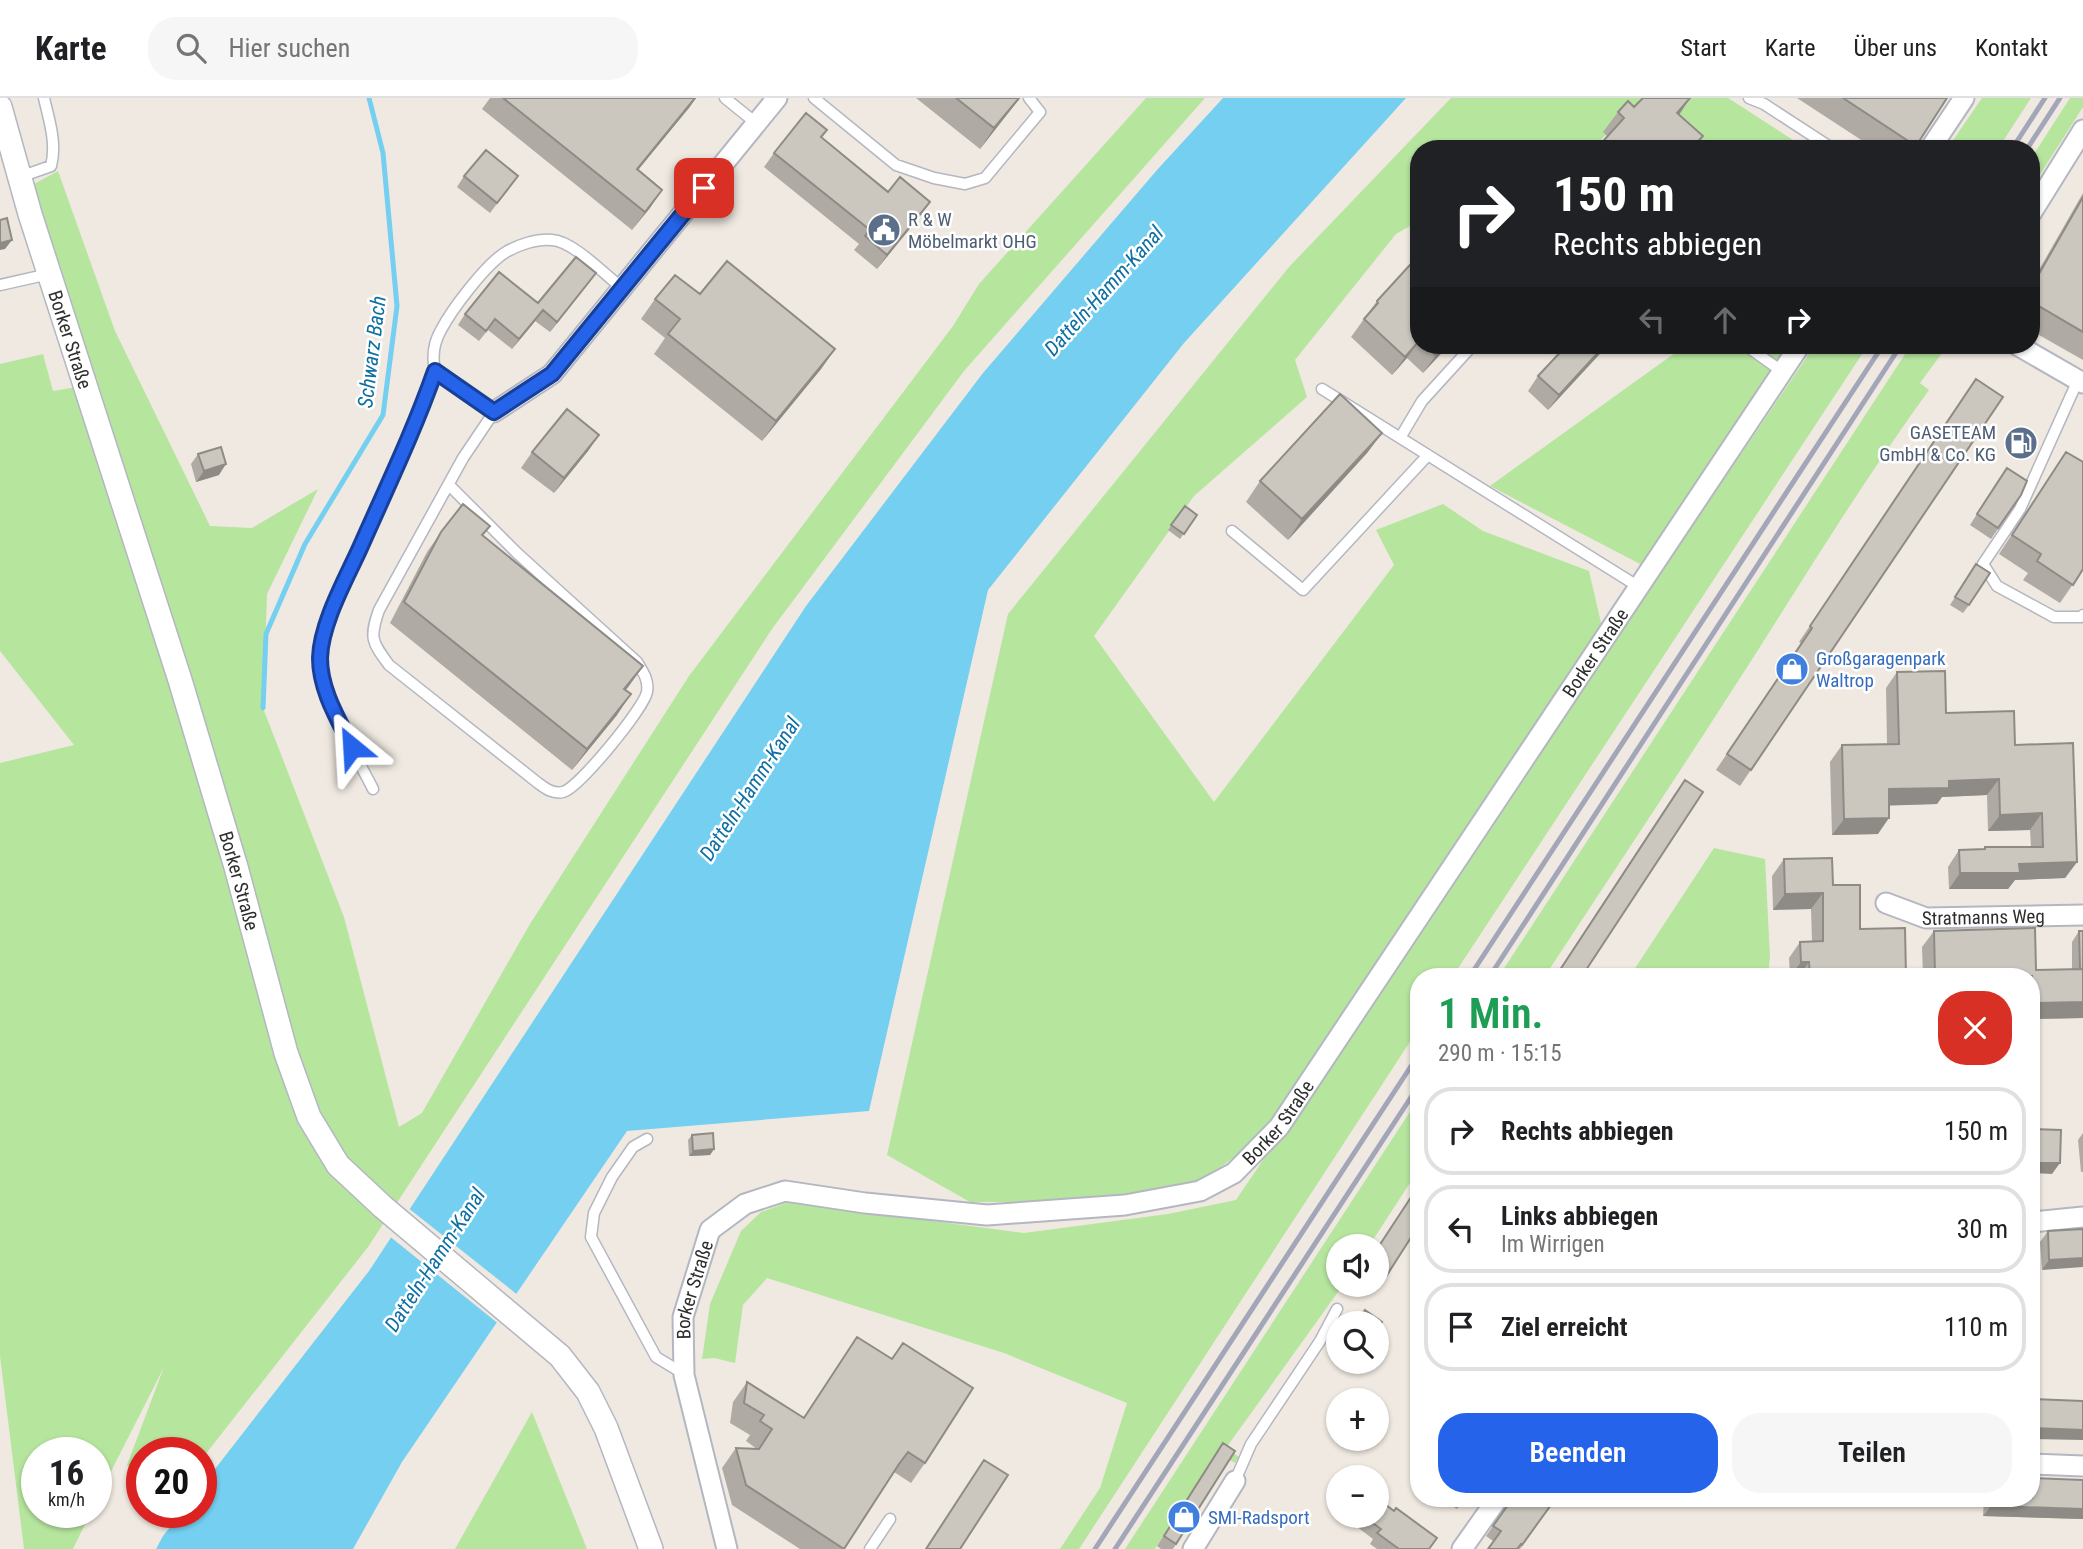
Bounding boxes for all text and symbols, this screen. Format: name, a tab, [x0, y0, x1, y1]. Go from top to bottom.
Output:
search box	[148, 17, 638, 80]
text: Karte	[35, 29, 106, 68]
icon: search	[172, 29, 210, 67]
text: Hier suchen	[228, 33, 350, 63]
text: Start	[1681, 34, 1727, 62]
text: Karte	[1765, 34, 1815, 62]
text: Über uns	[1853, 34, 1937, 62]
text: Kontakt	[1975, 34, 2048, 62]
pin	[674, 158, 734, 218]
text: 150 m	[1553, 166, 1675, 223]
icon: right	[1438, 168, 1529, 259]
icon: arrive	[685, 169, 723, 207]
place label: R & W Möbelmarkt OHG	[908, 208, 1037, 253]
public building icon: R & W Möbelmarkt OHG	[865, 211, 903, 249]
water label: Datteln-Hamm-Kanal	[1040, 221, 1169, 361]
text: Rechts abbiegen	[1553, 225, 1762, 263]
street label: Borker Straße	[43, 288, 97, 392]
water label: Schwarz Bach	[353, 295, 391, 409]
icon: left	[1633, 301, 1671, 339]
icon: ahead	[1706, 301, 1744, 339]
icon: right	[1779, 301, 1817, 339]
place label: GASETEAM GmbH & Co. KG	[1879, 421, 1996, 466]
fuel station icon: GASETEAM GmbH & Co. KG	[2002, 424, 2040, 462]
street label: Borker Straße	[1558, 604, 1633, 702]
place label: Großgaragenpark Waltrop	[1816, 647, 1946, 692]
shop icon: Großgaragenpark Waltrop	[1773, 650, 1811, 688]
position arrow	[315, 710, 389, 784]
water label: Datteln-Hamm-Kanal	[695, 713, 805, 865]
street label: Borker Straße	[214, 829, 264, 933]
street label: Stratmanns Weg	[1922, 905, 2045, 930]
text: 1 Min.	[1438, 989, 1544, 1038]
button: close	[1938, 991, 2012, 1065]
text: 290 m · 15:15	[1438, 1040, 1562, 1067]
street label: Borker Straße	[1238, 1076, 1319, 1170]
icon: right	[1442, 1112, 1480, 1150]
text: Rechts abbiegen	[1501, 1116, 1674, 1146]
text: 150 m	[1944, 1116, 2008, 1146]
water label: Datteln-Hamm-Kanal	[380, 1184, 490, 1336]
text: Links abbiegen	[1501, 1201, 1658, 1231]
icon: left	[1442, 1210, 1480, 1248]
text: 30 m	[1957, 1214, 2008, 1244]
text: Im Wirrigen	[1501, 1231, 1605, 1258]
map controls	[1326, 1234, 1389, 1528]
button: sound	[1326, 1234, 1389, 1297]
street label: Borker Straße	[672, 1237, 718, 1339]
icon: arrive	[1442, 1308, 1480, 1346]
button: search	[1326, 1311, 1389, 1374]
text: Ziel erreicht	[1501, 1312, 1627, 1342]
text: 110 m	[1944, 1312, 2008, 1342]
button: +	[1326, 1388, 1389, 1451]
button: Beenden	[1438, 1413, 1718, 1493]
button: Teilen	[1732, 1413, 2012, 1493]
speed limit sign: 20	[126, 1437, 217, 1528]
text: 16	[49, 1453, 84, 1494]
button: −	[1326, 1465, 1389, 1528]
text: km/h	[48, 1489, 85, 1510]
shop icon: SMI-Radsport	[1165, 1498, 1203, 1536]
place label: SMI-Radsport	[1208, 1506, 1310, 1529]

